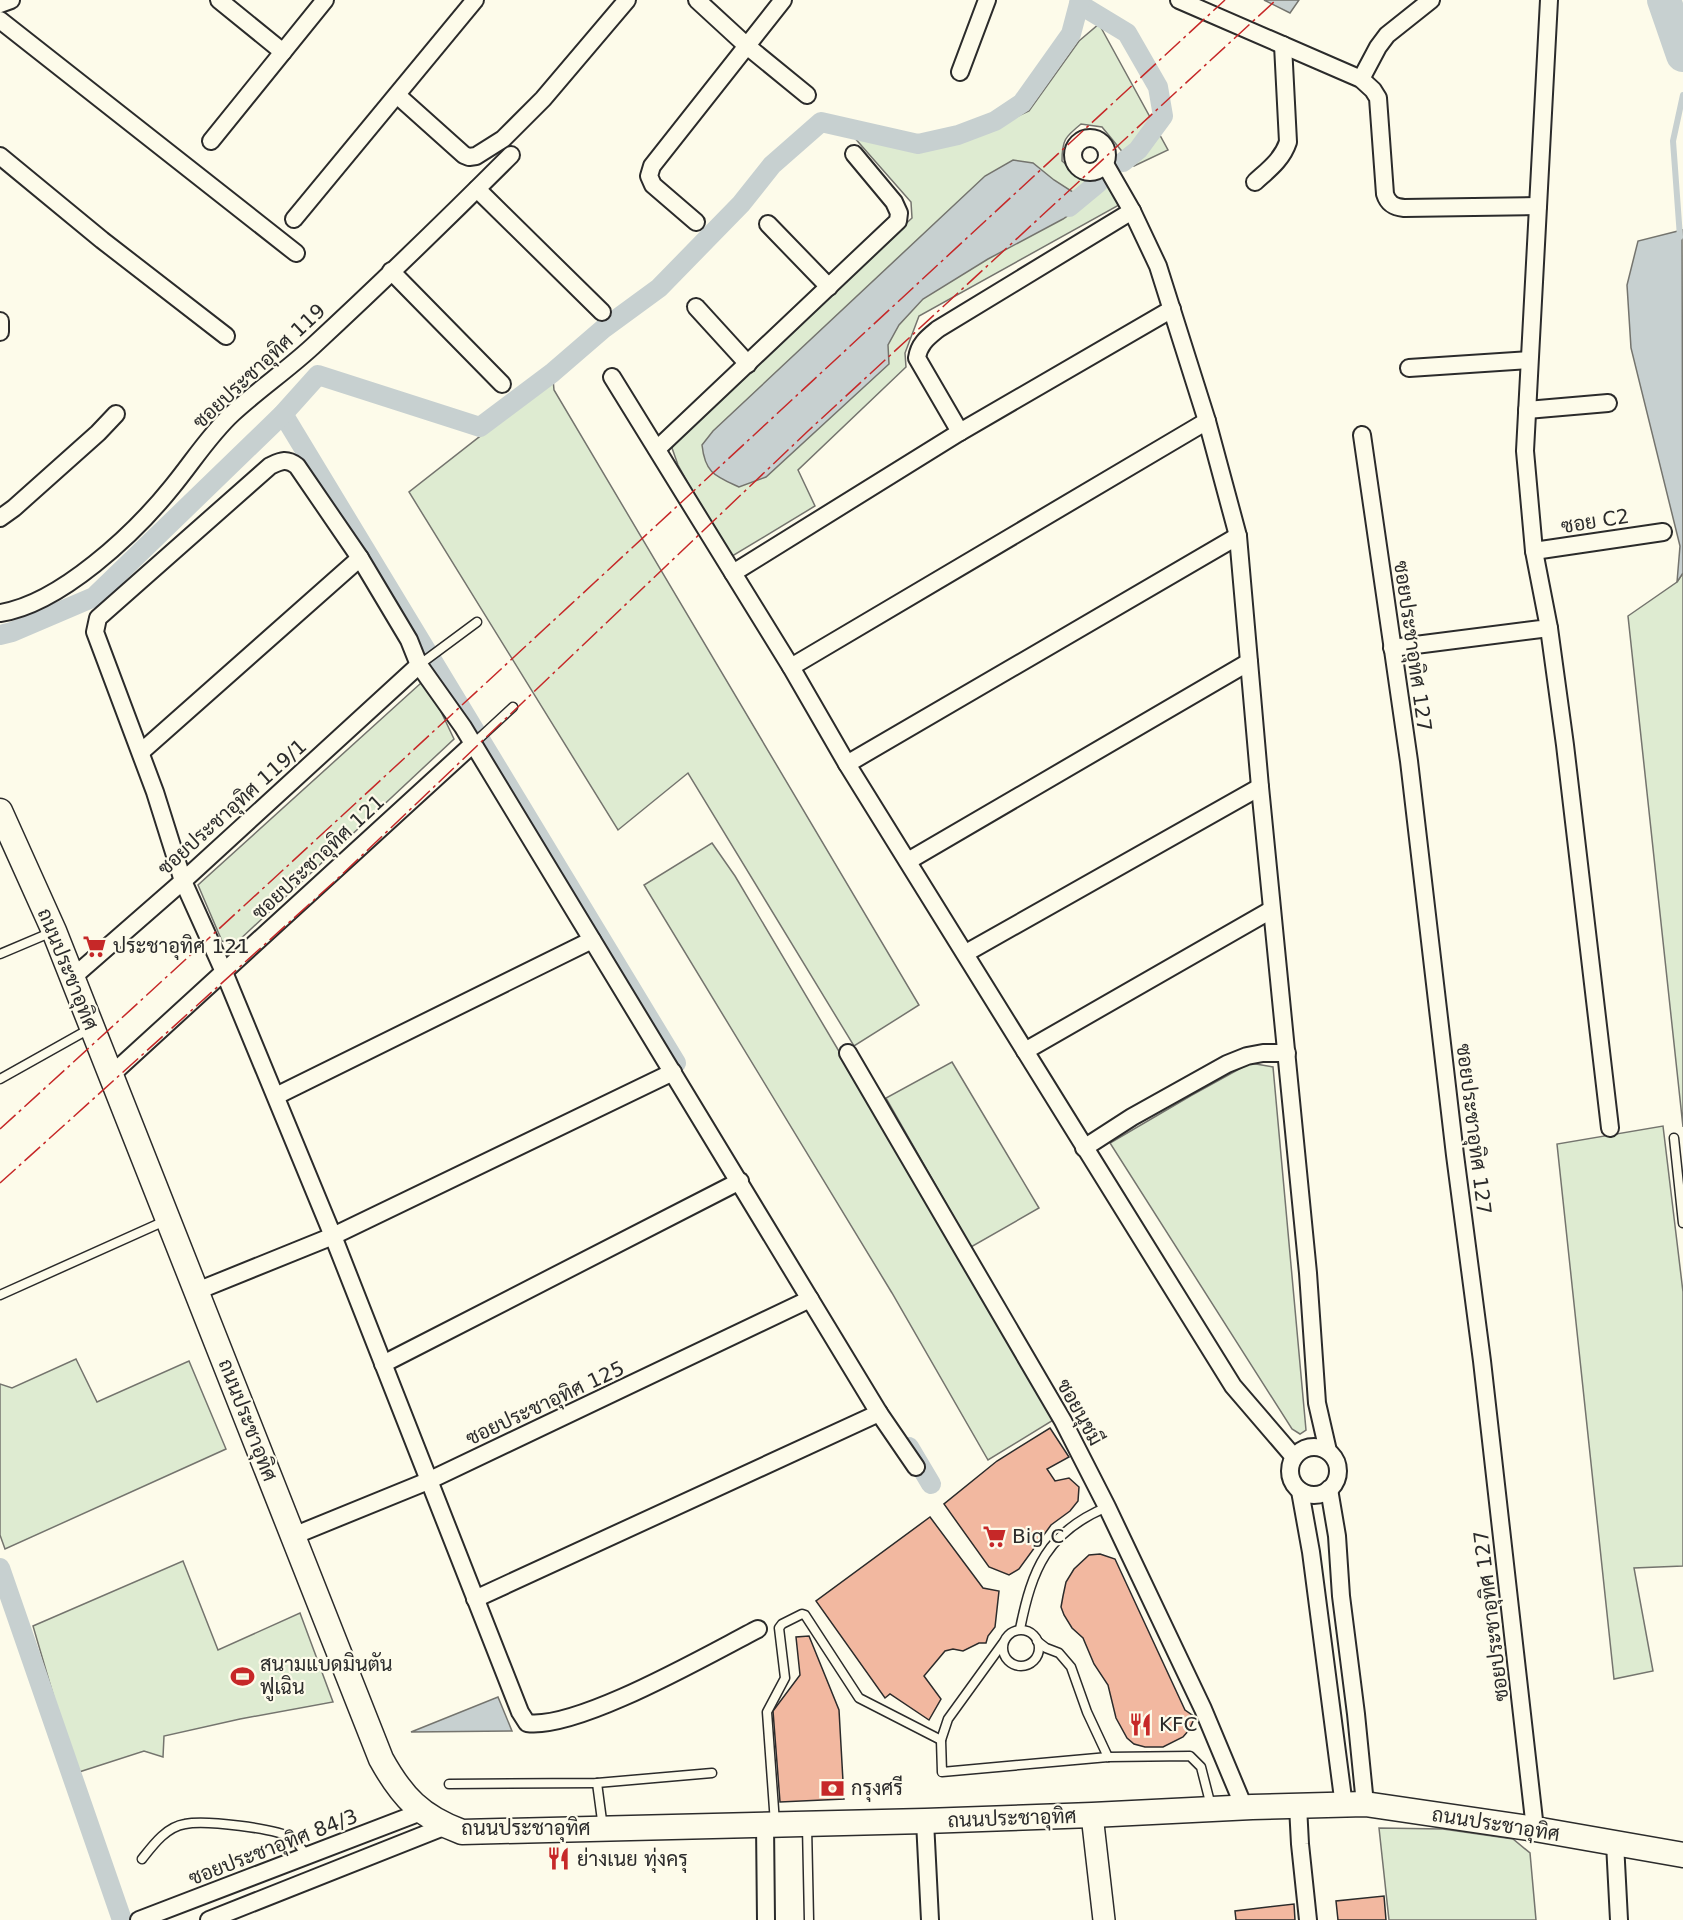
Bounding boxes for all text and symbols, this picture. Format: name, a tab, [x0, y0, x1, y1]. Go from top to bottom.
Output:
street label: ซอยประชาอุทิศ 119	[188, 298, 332, 435]
street label: ซอย C2	[1559, 504, 1631, 538]
street label: ซอยประชาอุทิศ 127	[1387, 559, 1437, 733]
street label: ซอยประชาอุทิศ 119/1	[153, 734, 313, 882]
street label: ซอยประชาอุทิศ 121	[247, 789, 391, 926]
street label: ถนนประชาอุทิศ	[31, 905, 103, 1034]
supermarket icon: ประชาอุทิศ 121	[82, 933, 108, 959]
place label: ประชาอุทิศ 121	[113, 934, 250, 960]
street label: ซอยประชาอุทิศ 127	[1450, 1042, 1496, 1216]
street label: ถนนประชาอุทิศ	[212, 1355, 282, 1485]
street label: ซอยประชาอุทิศ 125	[462, 1356, 629, 1452]
street label: ซอยนุชมี	[1050, 1374, 1109, 1451]
supermarket icon: Big C	[981, 1523, 1007, 1549]
place label: Big C	[1012, 1524, 1064, 1548]
street label: ซอยประชาอุทิศ 127	[1469, 1529, 1515, 1703]
place label: สนามแบดมินตัน ฟูเฉิน	[260, 1652, 393, 1702]
sports icon: สนามแบดมินตัน ฟูเฉิน	[229, 1663, 255, 1689]
restaurant icon: KFC	[1128, 1711, 1154, 1737]
place label: KFC	[1159, 1712, 1198, 1736]
bank icon: กรุงศรี	[820, 1775, 846, 1801]
place label: กรุงศรี	[851, 1775, 903, 1802]
street label: ถนนประชาอุทิศ	[1430, 1802, 1562, 1848]
street label: ซอยประชาอุทิศ 84/3	[185, 1804, 362, 1892]
street label: ถนนประชาอุทิศ	[947, 1804, 1077, 1834]
street label: ถนนประชาอุทิศ	[461, 1816, 591, 1842]
restaurant icon: ย่างเนย ทุ่งครุ	[546, 1846, 572, 1872]
place label: ย่างเนย ทุ่งครุ	[577, 1847, 688, 1873]

